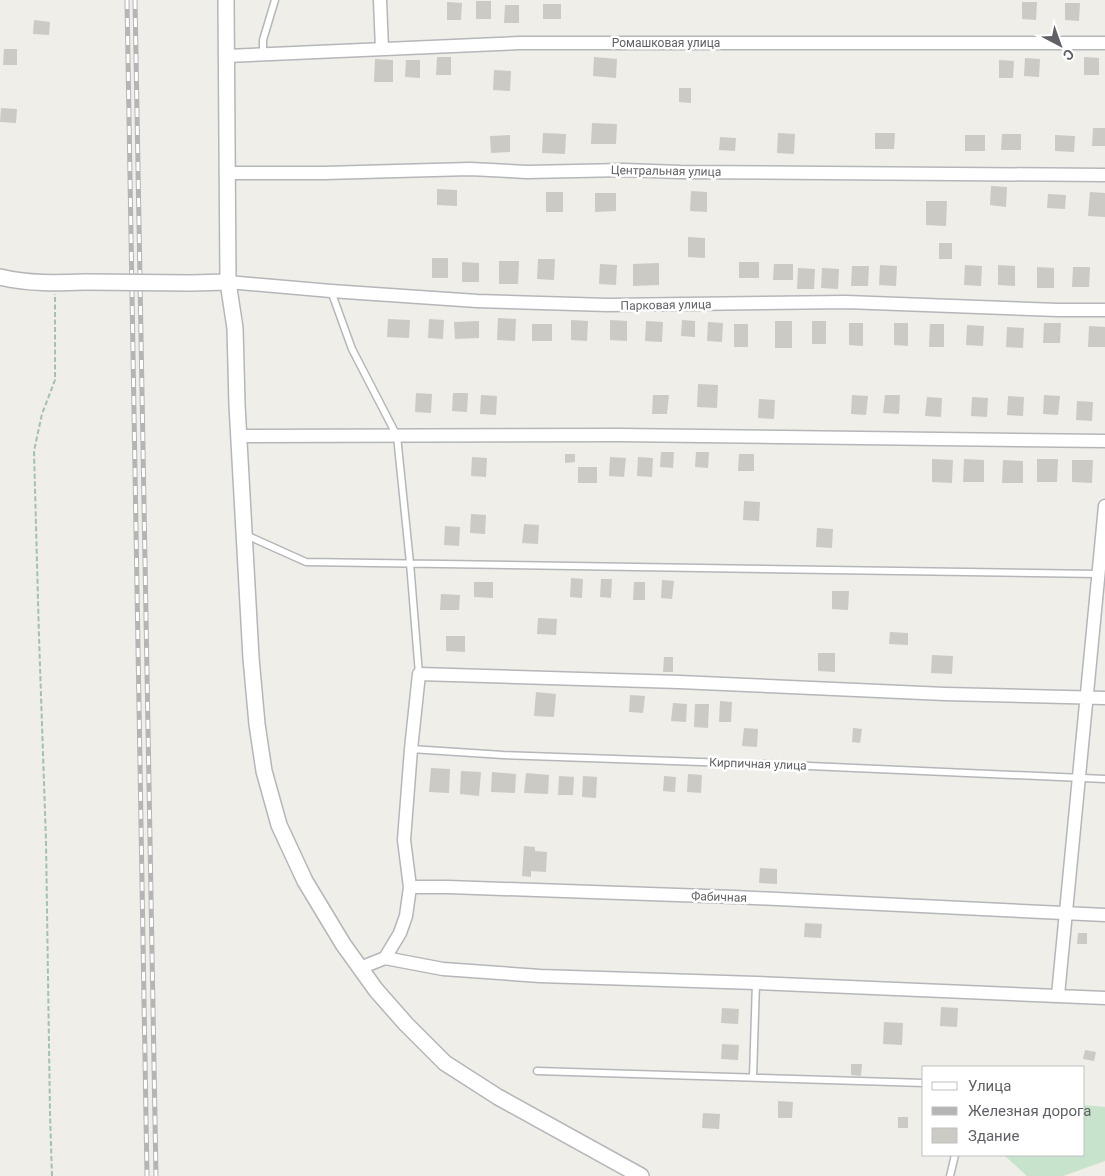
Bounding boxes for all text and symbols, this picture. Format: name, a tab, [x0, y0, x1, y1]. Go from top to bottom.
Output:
north arrow	[1035, 20, 1085, 70]
street label: Ромашковая улица	[612, 36, 720, 50]
text: С	[1060, 46, 1077, 64]
street label: Центральная улица	[611, 163, 721, 179]
street label: Парковая улица	[620, 297, 712, 313]
street label: Кирпичная улица	[709, 755, 807, 773]
street label: Фабичная	[691, 889, 747, 905]
legend	[922, 1066, 1085, 1156]
text: Улица	[968, 1077, 1011, 1095]
text: Железная дорога	[968, 1102, 1091, 1120]
text: Здание	[968, 1127, 1019, 1145]

